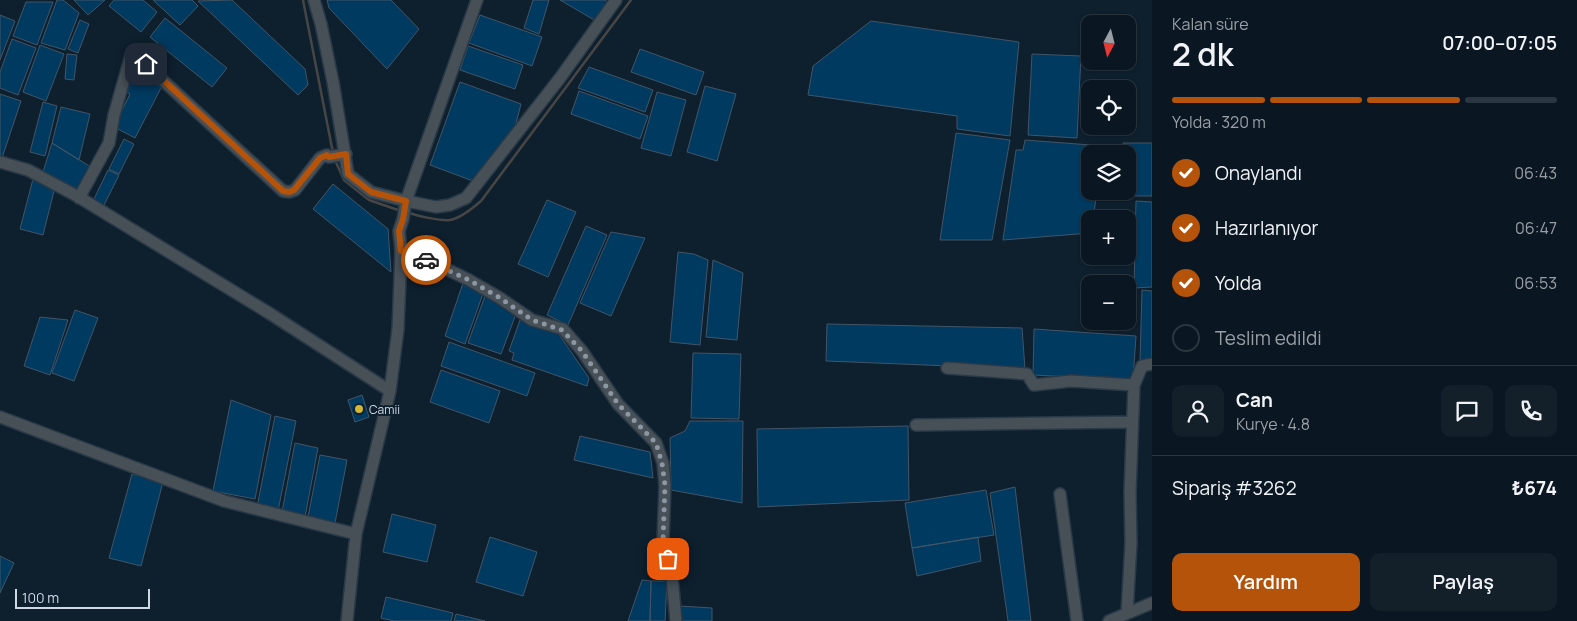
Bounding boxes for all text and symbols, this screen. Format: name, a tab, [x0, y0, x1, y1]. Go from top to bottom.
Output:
text: Kalan süre	[1172, 13, 1249, 35]
north arrow	[1081, 15, 1136, 70]
map controls	[1081, 15, 1136, 330]
text: 07:00–07:05	[1442, 30, 1557, 56]
text: 2 dk	[1172, 32, 1233, 76]
pin	[125, 43, 167, 85]
icon: home	[132, 50, 160, 78]
button: locate	[1081, 80, 1136, 135]
text: Yolda · 320 m	[1172, 111, 1266, 133]
button: layers	[1081, 145, 1136, 200]
icon: check	[1172, 159, 1200, 187]
text: Onaylandı	[1215, 160, 1302, 186]
text: 06:43	[1514, 162, 1557, 184]
button: +	[1081, 210, 1136, 265]
icon: check	[1172, 214, 1200, 242]
text: Hazırlanıyor	[1215, 215, 1318, 241]
text: 06:47	[1515, 217, 1557, 239]
courier	[401, 235, 451, 285]
icon: car	[412, 246, 440, 274]
icon: check	[1172, 269, 1200, 297]
text: Yolda	[1215, 270, 1262, 296]
text: 06:53	[1514, 272, 1557, 294]
button: −	[1081, 275, 1136, 330]
text: Teslim edildi	[1215, 325, 1322, 351]
button: person	[1172, 385, 1224, 437]
button: chat	[1441, 385, 1493, 437]
button: phone	[1505, 385, 1557, 437]
text: Can	[1236, 387, 1273, 413]
place label: Camii	[369, 401, 400, 418]
marker: Camii	[353, 403, 365, 415]
text: Kurye · 4.8	[1236, 413, 1310, 435]
text: Sipariş #3262	[1172, 475, 1296, 501]
text: ₺674	[1512, 475, 1557, 501]
pin	[647, 538, 689, 580]
icon: bag	[654, 545, 682, 573]
button: Yardım	[1172, 553, 1360, 611]
button: Paylaş	[1370, 553, 1557, 611]
scale bar	[15, 586, 150, 609]
text: 100 m	[22, 588, 59, 607]

